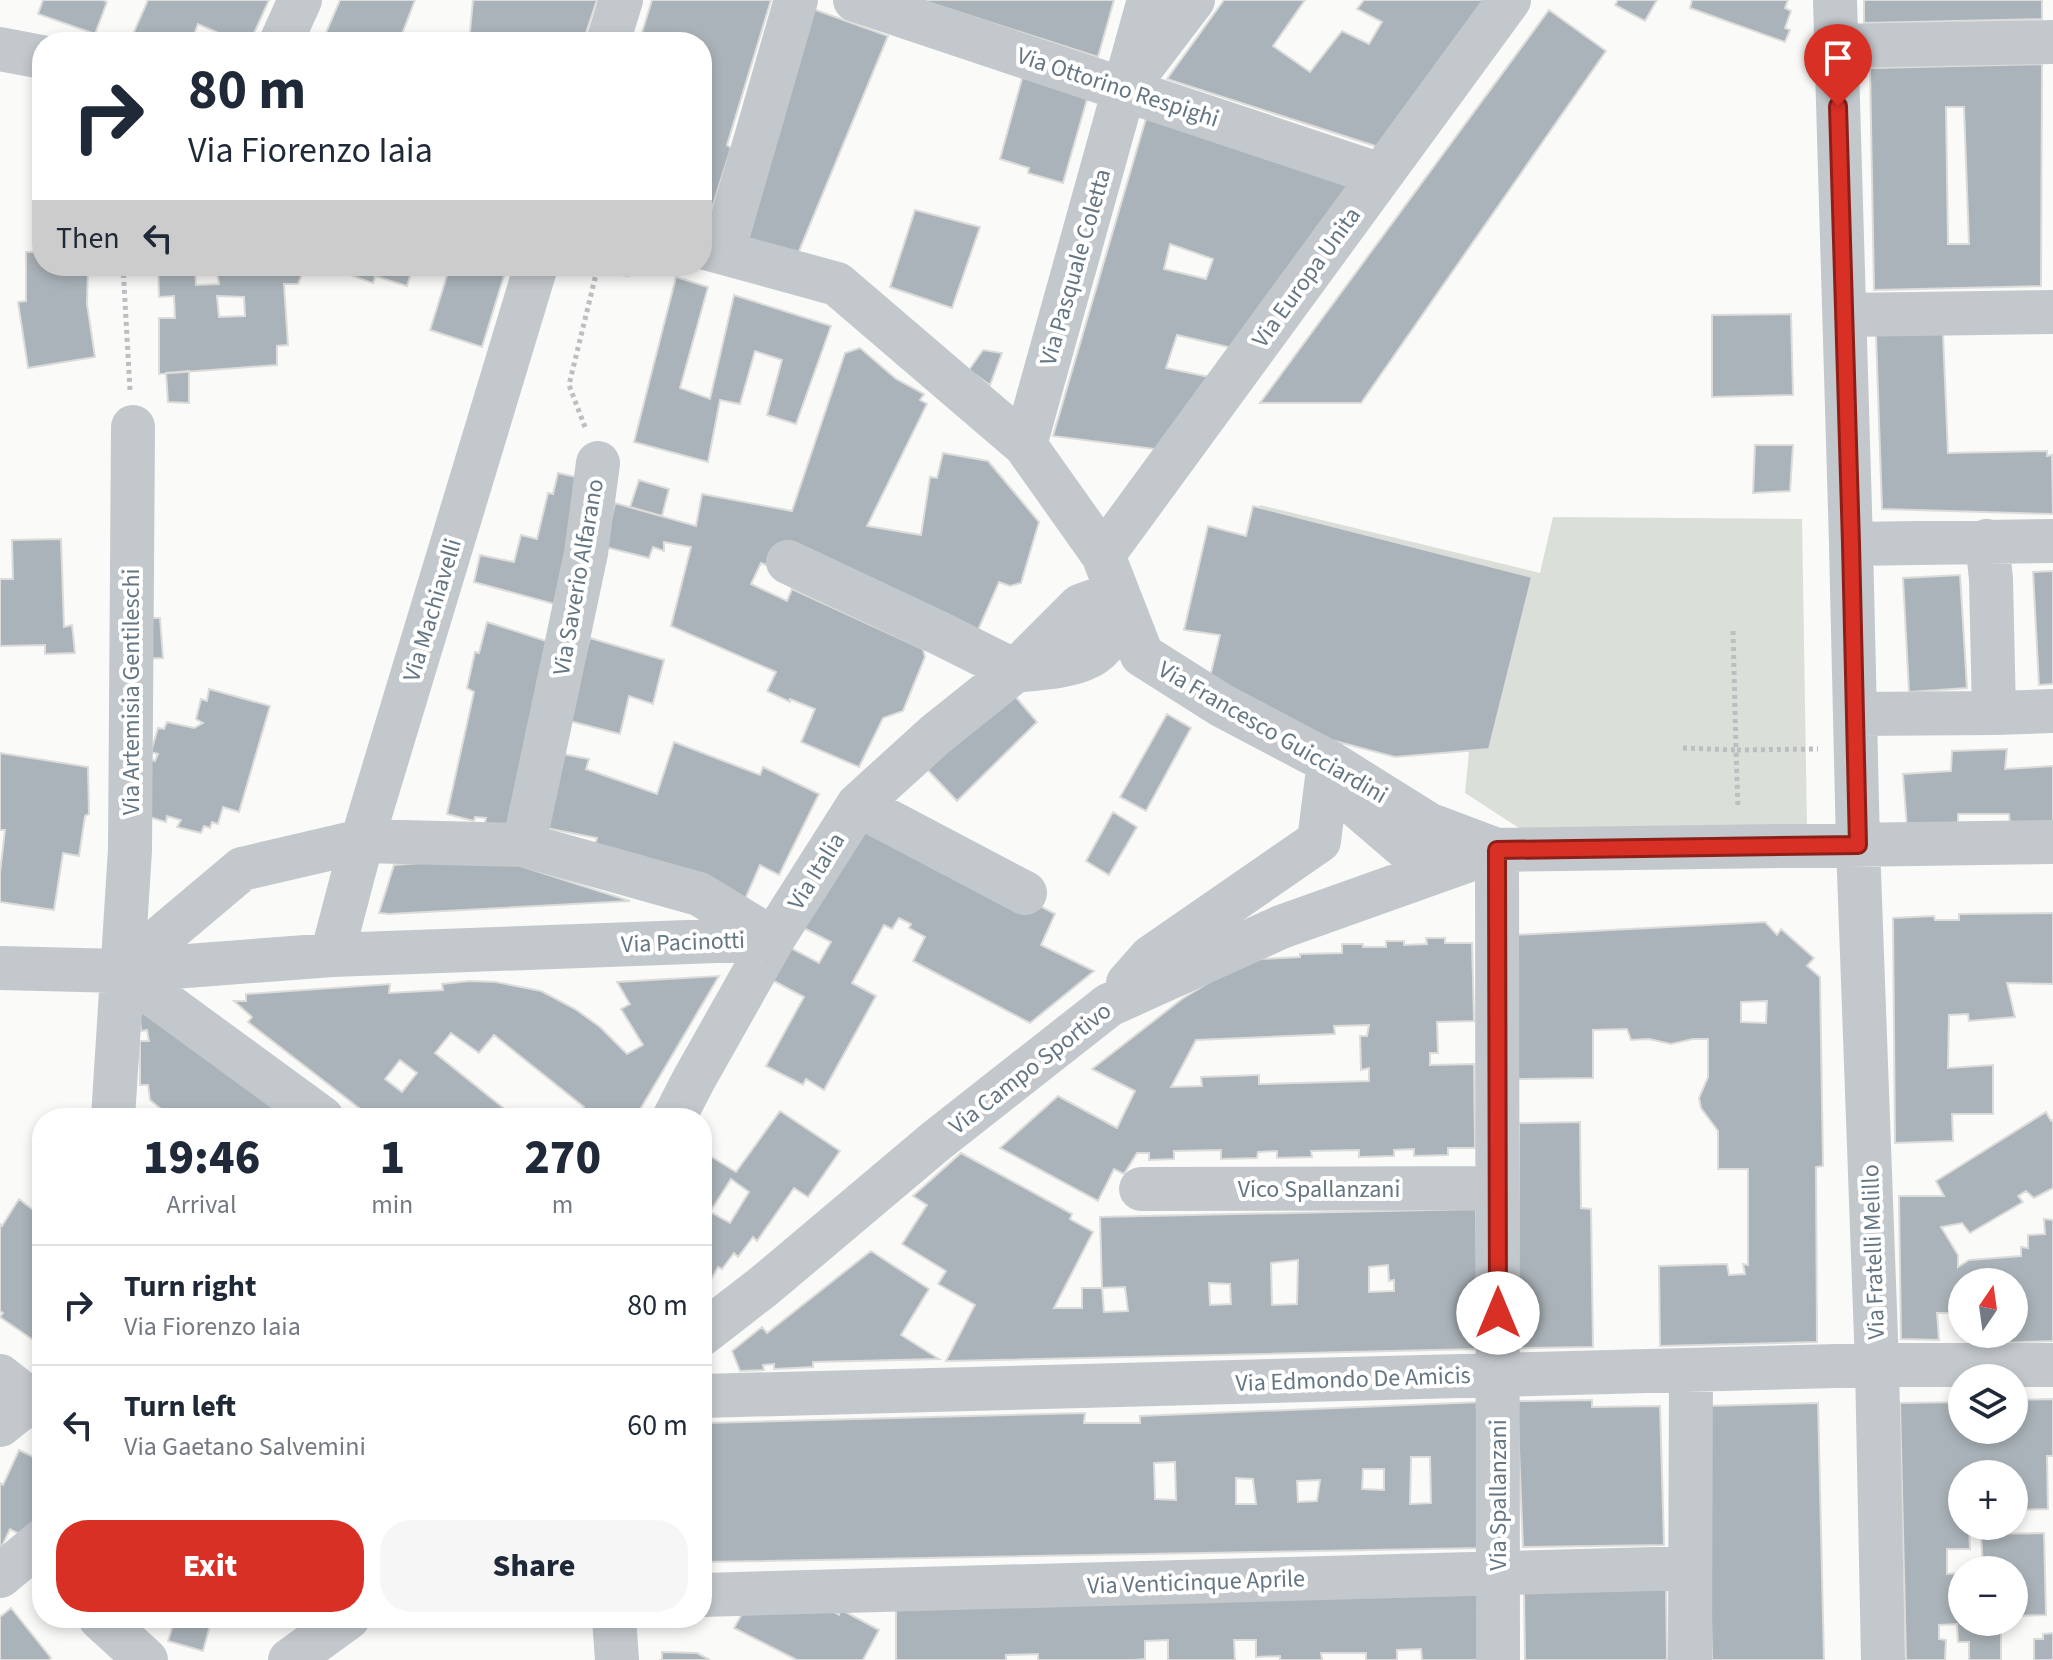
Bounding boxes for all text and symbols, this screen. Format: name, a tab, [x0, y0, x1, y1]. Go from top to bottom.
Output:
pin	[1804, 24, 1872, 106]
icon: arrive	[1816, 36, 1860, 80]
street label: Via Ottorino Respighi	[1012, 38, 1223, 137]
text: 80 m	[188, 51, 306, 130]
icon: right	[56, 64, 160, 168]
text: Via Fiorenzo Iaia	[188, 125, 433, 176]
street label: Via Pasquale Coletta	[1031, 165, 1120, 370]
street label: Via Europa Unita	[1243, 200, 1369, 355]
icon: left	[136, 216, 180, 260]
text: Then	[56, 217, 120, 260]
street label: Via Saverio Alfarano	[544, 476, 613, 678]
street label: Via Machiavelli	[394, 534, 471, 686]
street label: Via Artemisia Gentileschi	[114, 569, 149, 815]
street label: Via Francesco Guicciardini	[1152, 652, 1394, 813]
street label: Via Italia	[779, 826, 854, 917]
street label: Via Pacinotti	[620, 923, 746, 962]
street label: Via Campo Sportivo	[942, 994, 1119, 1143]
text: 19:46	[143, 1124, 260, 1192]
text: 1	[379, 1124, 405, 1192]
text: 270	[524, 1124, 601, 1192]
street label: Via Fratelli Melillo	[1853, 1164, 1894, 1340]
street label: Vico Spallanzani	[1238, 1172, 1400, 1207]
text: Arrival	[167, 1186, 237, 1223]
text: min	[371, 1186, 413, 1223]
text: m	[552, 1186, 573, 1223]
text: Turn right	[124, 1265, 256, 1308]
north arrow	[1948, 1268, 2028, 1348]
map controls	[1948, 1268, 2028, 1636]
position arrow	[1456, 1271, 1540, 1355]
icon: right	[56, 1283, 100, 1327]
text: 80 m	[627, 1284, 688, 1327]
text: Via Fiorenzo Iaia	[124, 1308, 301, 1345]
street label: Via Edmondo De Amicis	[1235, 1358, 1471, 1401]
button: layers	[1948, 1364, 2028, 1444]
text: Turn left	[124, 1385, 236, 1428]
icon: left	[56, 1403, 100, 1447]
text: 60 m	[627, 1404, 688, 1447]
street label: Via Spallanzani	[1481, 1419, 1516, 1571]
text: Via Gaetano Salvemini	[124, 1428, 366, 1465]
button: +	[1948, 1460, 2028, 1540]
button: Exit	[56, 1520, 364, 1612]
button: Share	[380, 1520, 688, 1612]
button: −	[1948, 1556, 2028, 1636]
street label: Via Venticinque Aprile	[1087, 1561, 1305, 1604]

